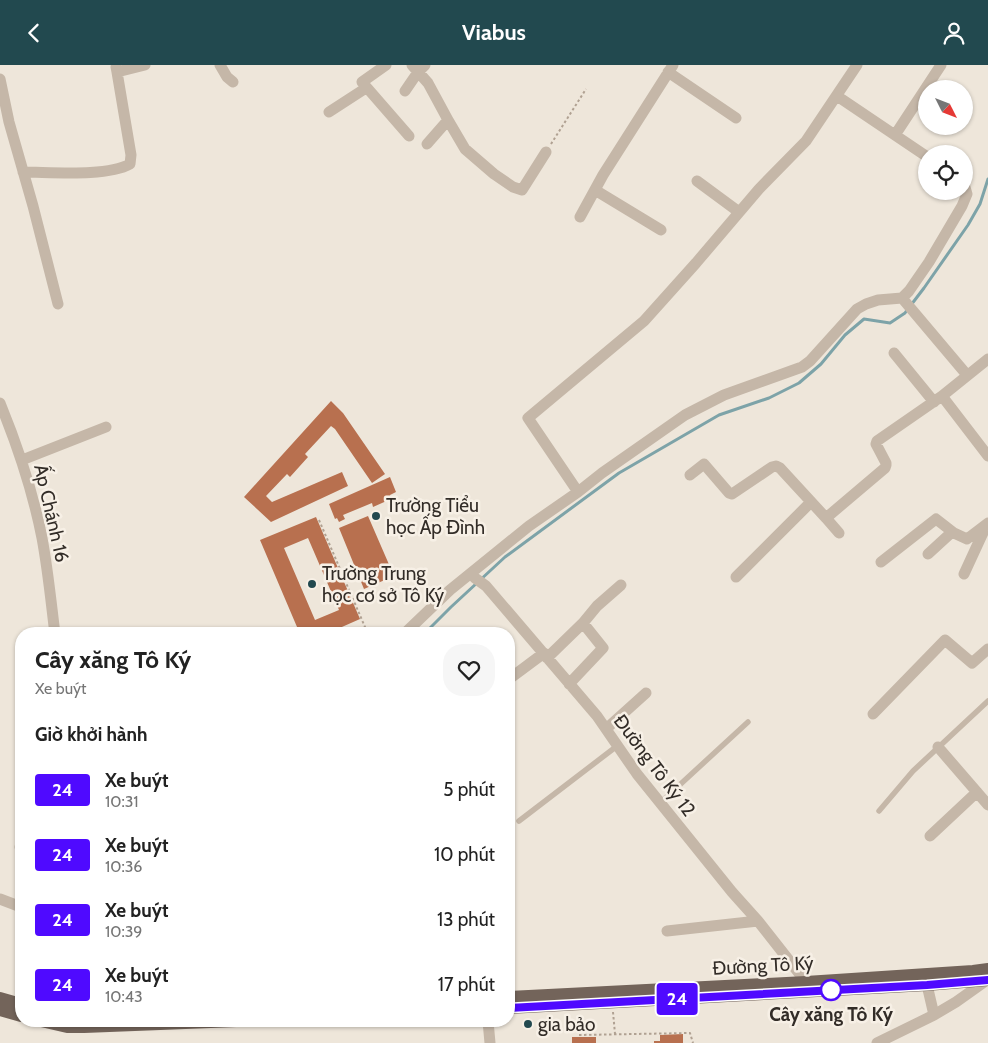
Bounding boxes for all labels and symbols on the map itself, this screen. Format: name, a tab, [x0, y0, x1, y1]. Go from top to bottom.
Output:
north arrow	[918, 80, 972, 135]
street label: Ấp Chánh 16	[29, 461, 77, 564]
place label: Trường Tiểu học Ấp Đình	[386, 494, 485, 539]
marker: Trường Tiểu học Ấp Đình	[370, 510, 382, 522]
place label: Trường Trung học cơ sở Tô Ký	[322, 562, 444, 607]
marker: Trường Trung học cơ sở Tô Ký	[306, 578, 318, 590]
street label: Đường Tô Ký 12	[609, 710, 700, 821]
street label: Đường Tô Ký	[712, 951, 815, 980]
marker: Cây xăng Tô Ký	[820, 979, 842, 1001]
line badge: 24	[654, 983, 700, 1015]
place label: Cây xăng Tô Ký	[769, 1003, 894, 1026]
place label: gia bảo	[538, 1013, 595, 1036]
marker: gia bảo	[522, 1018, 534, 1030]

